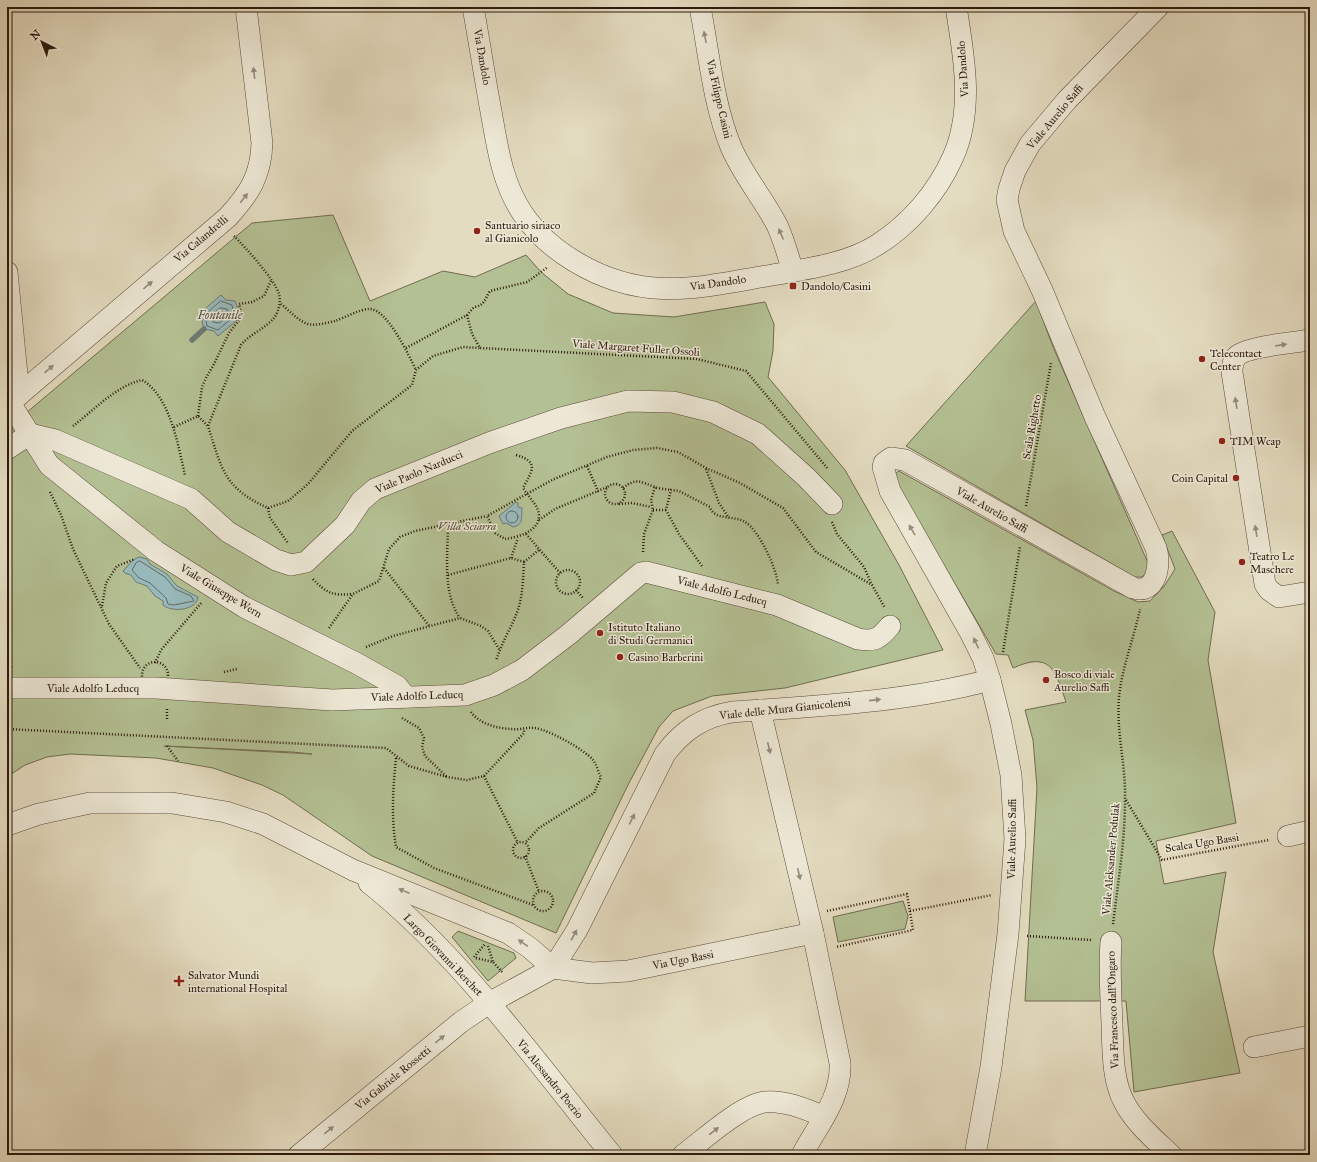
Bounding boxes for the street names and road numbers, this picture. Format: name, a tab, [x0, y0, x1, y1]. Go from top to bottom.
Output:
street label: Via Dandolo	[471, 27, 493, 86]
street label: Via Dandolo	[955, 40, 972, 99]
street label: Via Filippo Casini	[703, 57, 734, 140]
street label: Viale Aurelio Saffi	[1023, 82, 1086, 153]
street label: Via Calandrelli	[171, 213, 231, 266]
street label: Via Dandolo	[688, 273, 747, 294]
street label: Viale Margaret Fuller Ossoli	[571, 337, 700, 359]
street label: Scala Righetto	[1020, 393, 1044, 460]
street label: Viale Paolo Narducci	[372, 448, 465, 497]
street label: Viale Aurelio Saffi	[953, 484, 1030, 536]
street label: Viale Giuseppe Wern	[177, 561, 264, 621]
street label: Viale Adolfo Leducq	[674, 573, 769, 610]
street label: Viale Adolfo Leducq	[46, 682, 140, 696]
street label: Viale Adolfo Leducq	[370, 688, 464, 705]
street label: Viale delle Mura Gianicolensi	[718, 696, 851, 722]
street label: Viale Aurelio Saffi	[1005, 798, 1019, 880]
street label: Viale Aleksander Podulak	[1100, 802, 1122, 916]
street label: Scalea Ugo Bassi	[1164, 831, 1240, 855]
street label: Largo Giovanni Berchet	[401, 911, 486, 999]
street label: Via Ugo Bassi	[650, 948, 715, 973]
street label: Via Francesco dall'Ongaro	[1104, 951, 1122, 1070]
street label: Via Alessandro Poerio	[514, 1036, 586, 1121]
street label: Via Gabriele Rossetti	[352, 1043, 434, 1113]

